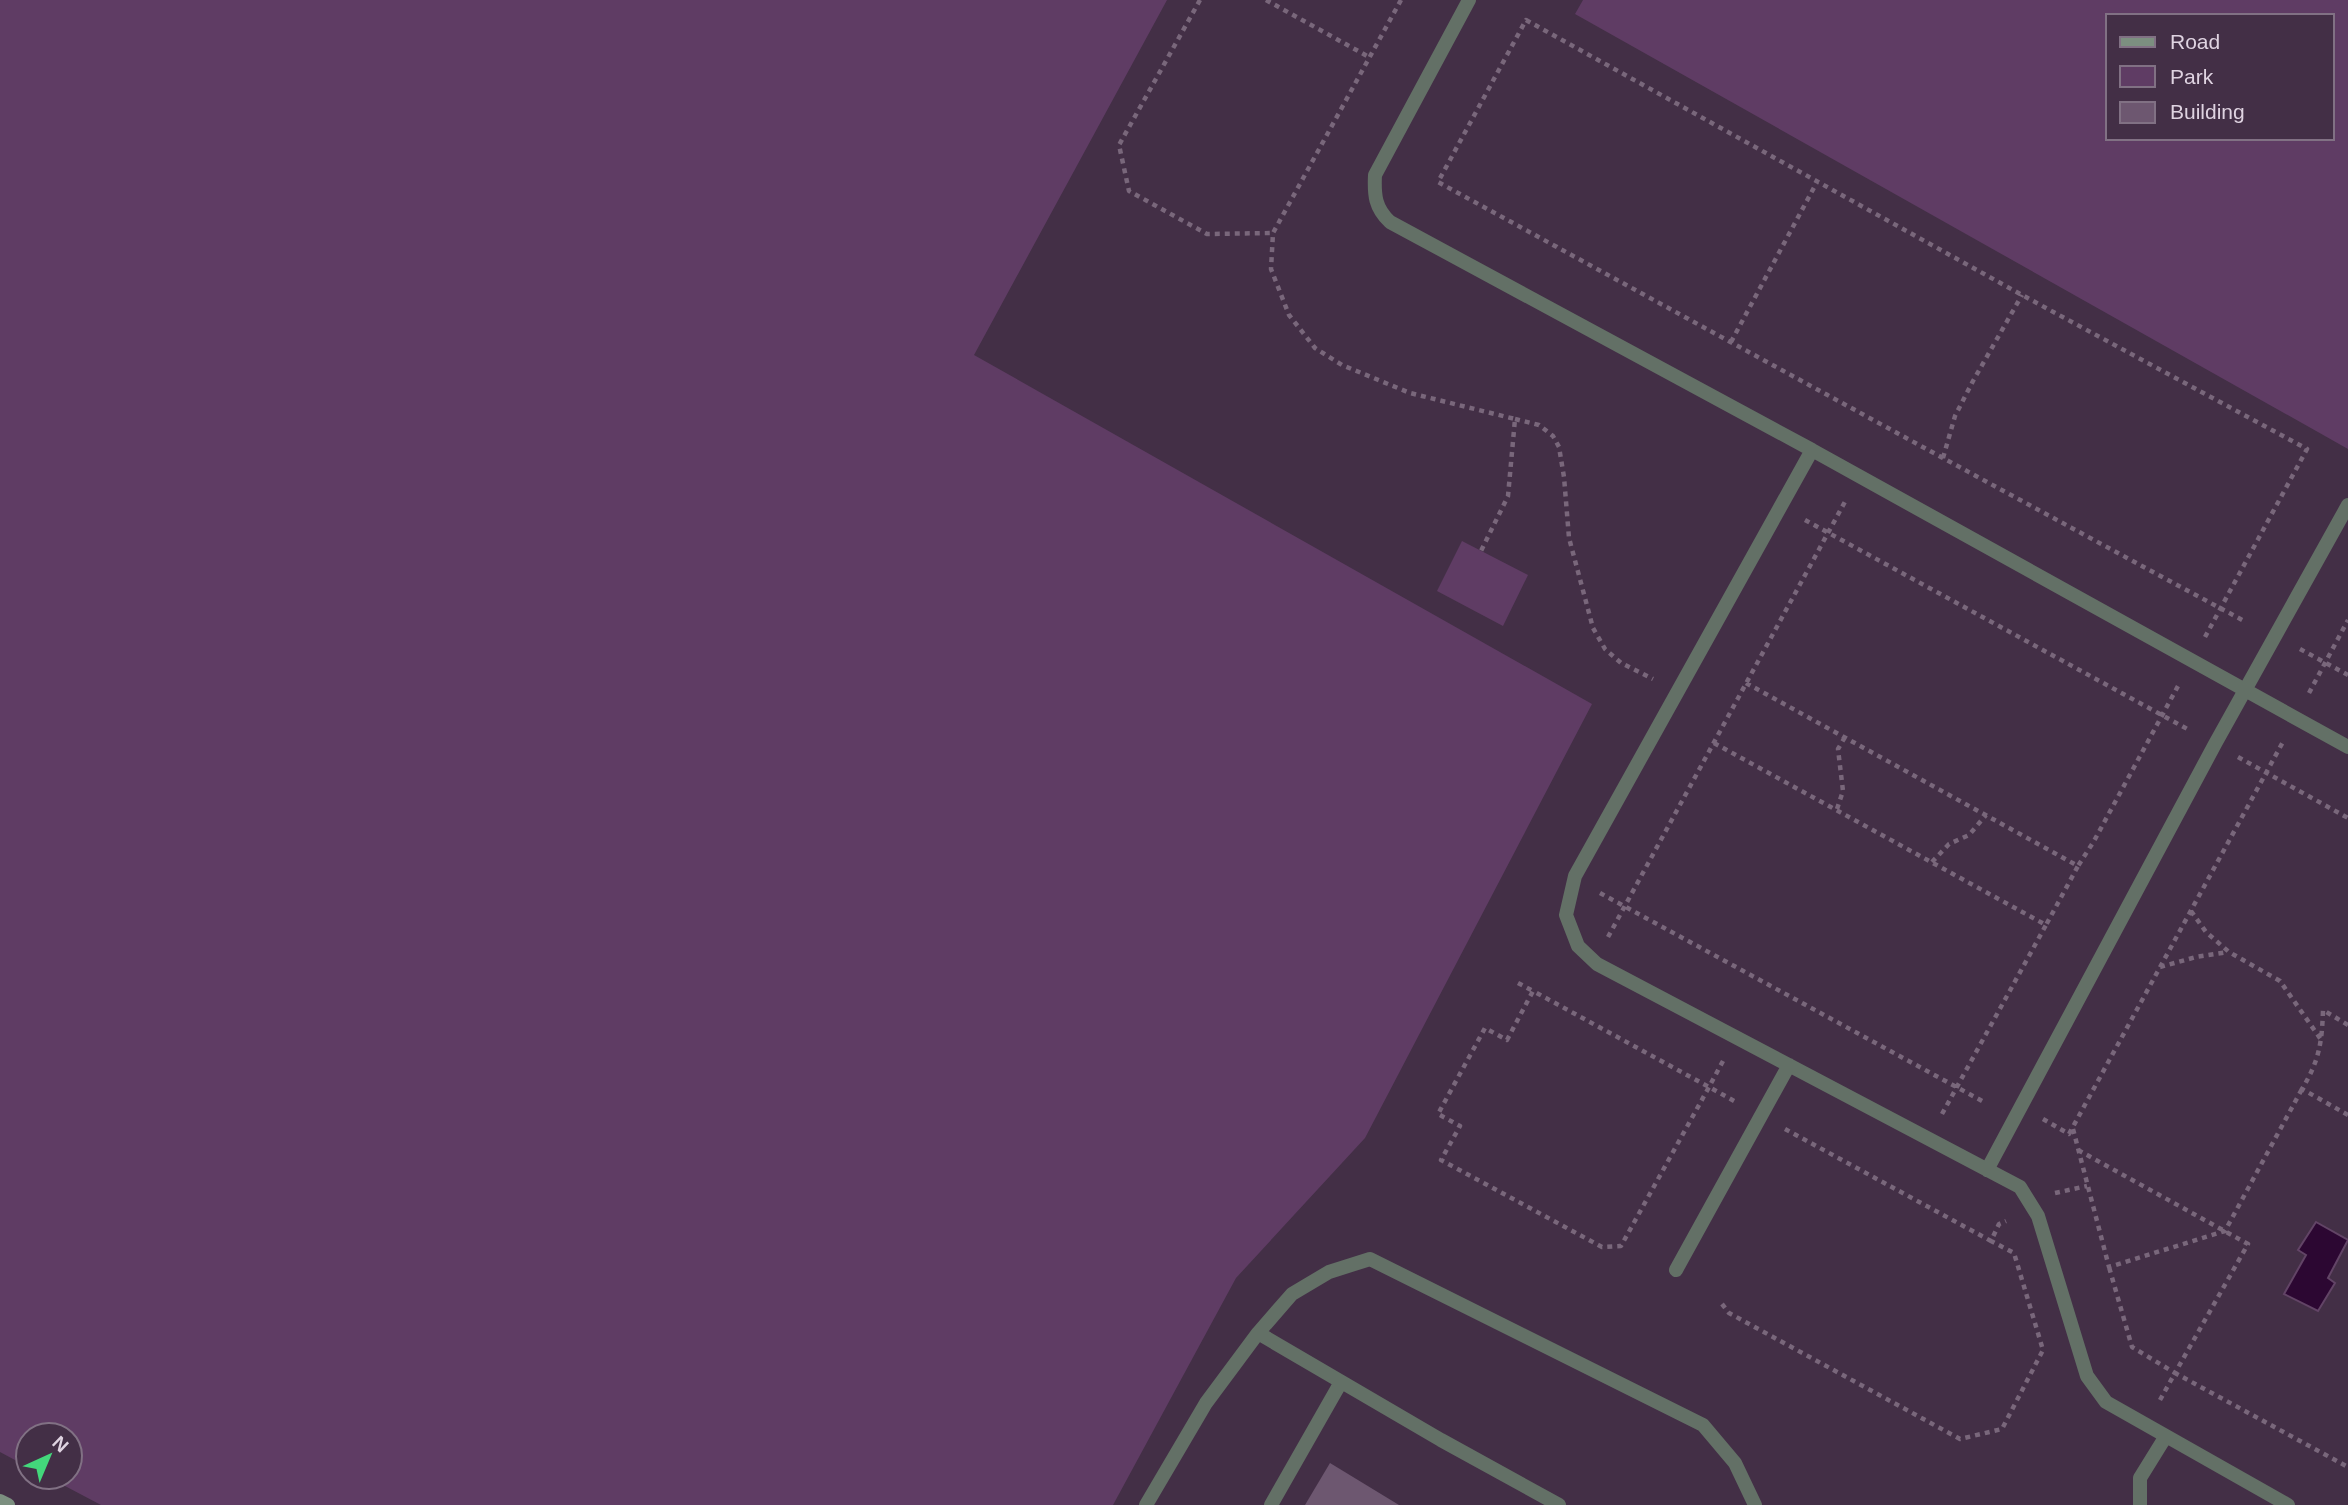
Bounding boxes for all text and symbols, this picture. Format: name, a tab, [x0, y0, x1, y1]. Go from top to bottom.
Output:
legend	[2106, 14, 2334, 140]
text: Road	[2170, 30, 2220, 53]
text: Park	[2170, 65, 2214, 88]
text: Building	[2170, 100, 2245, 123]
north arrow	[14, 1421, 84, 1491]
text: N	[48, 1432, 73, 1456]

